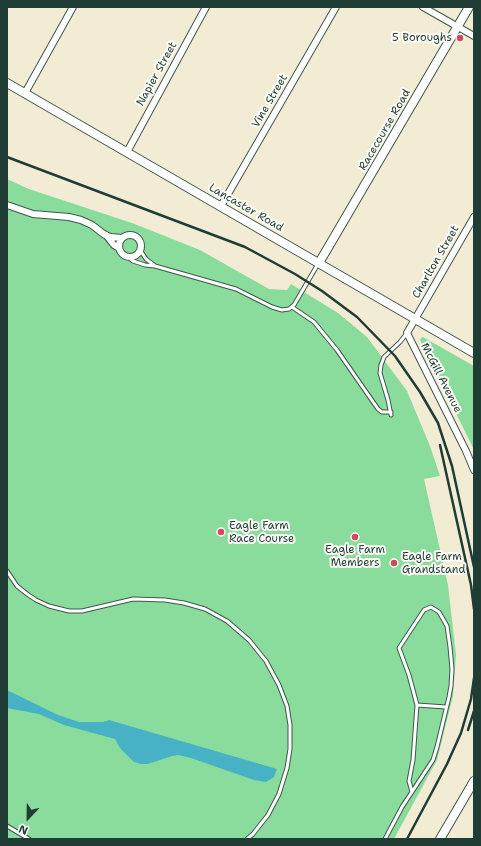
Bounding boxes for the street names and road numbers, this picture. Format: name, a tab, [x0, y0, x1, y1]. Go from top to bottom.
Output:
street label: Napier Street	[134, 40, 180, 108]
street label: Vine Street	[249, 72, 291, 130]
street label: Racecourse Road	[356, 87, 414, 173]
street label: Lancaster Road	[206, 181, 286, 235]
street label: Charlton Street	[410, 223, 462, 301]
street label: McGill Avenue	[418, 341, 464, 415]

